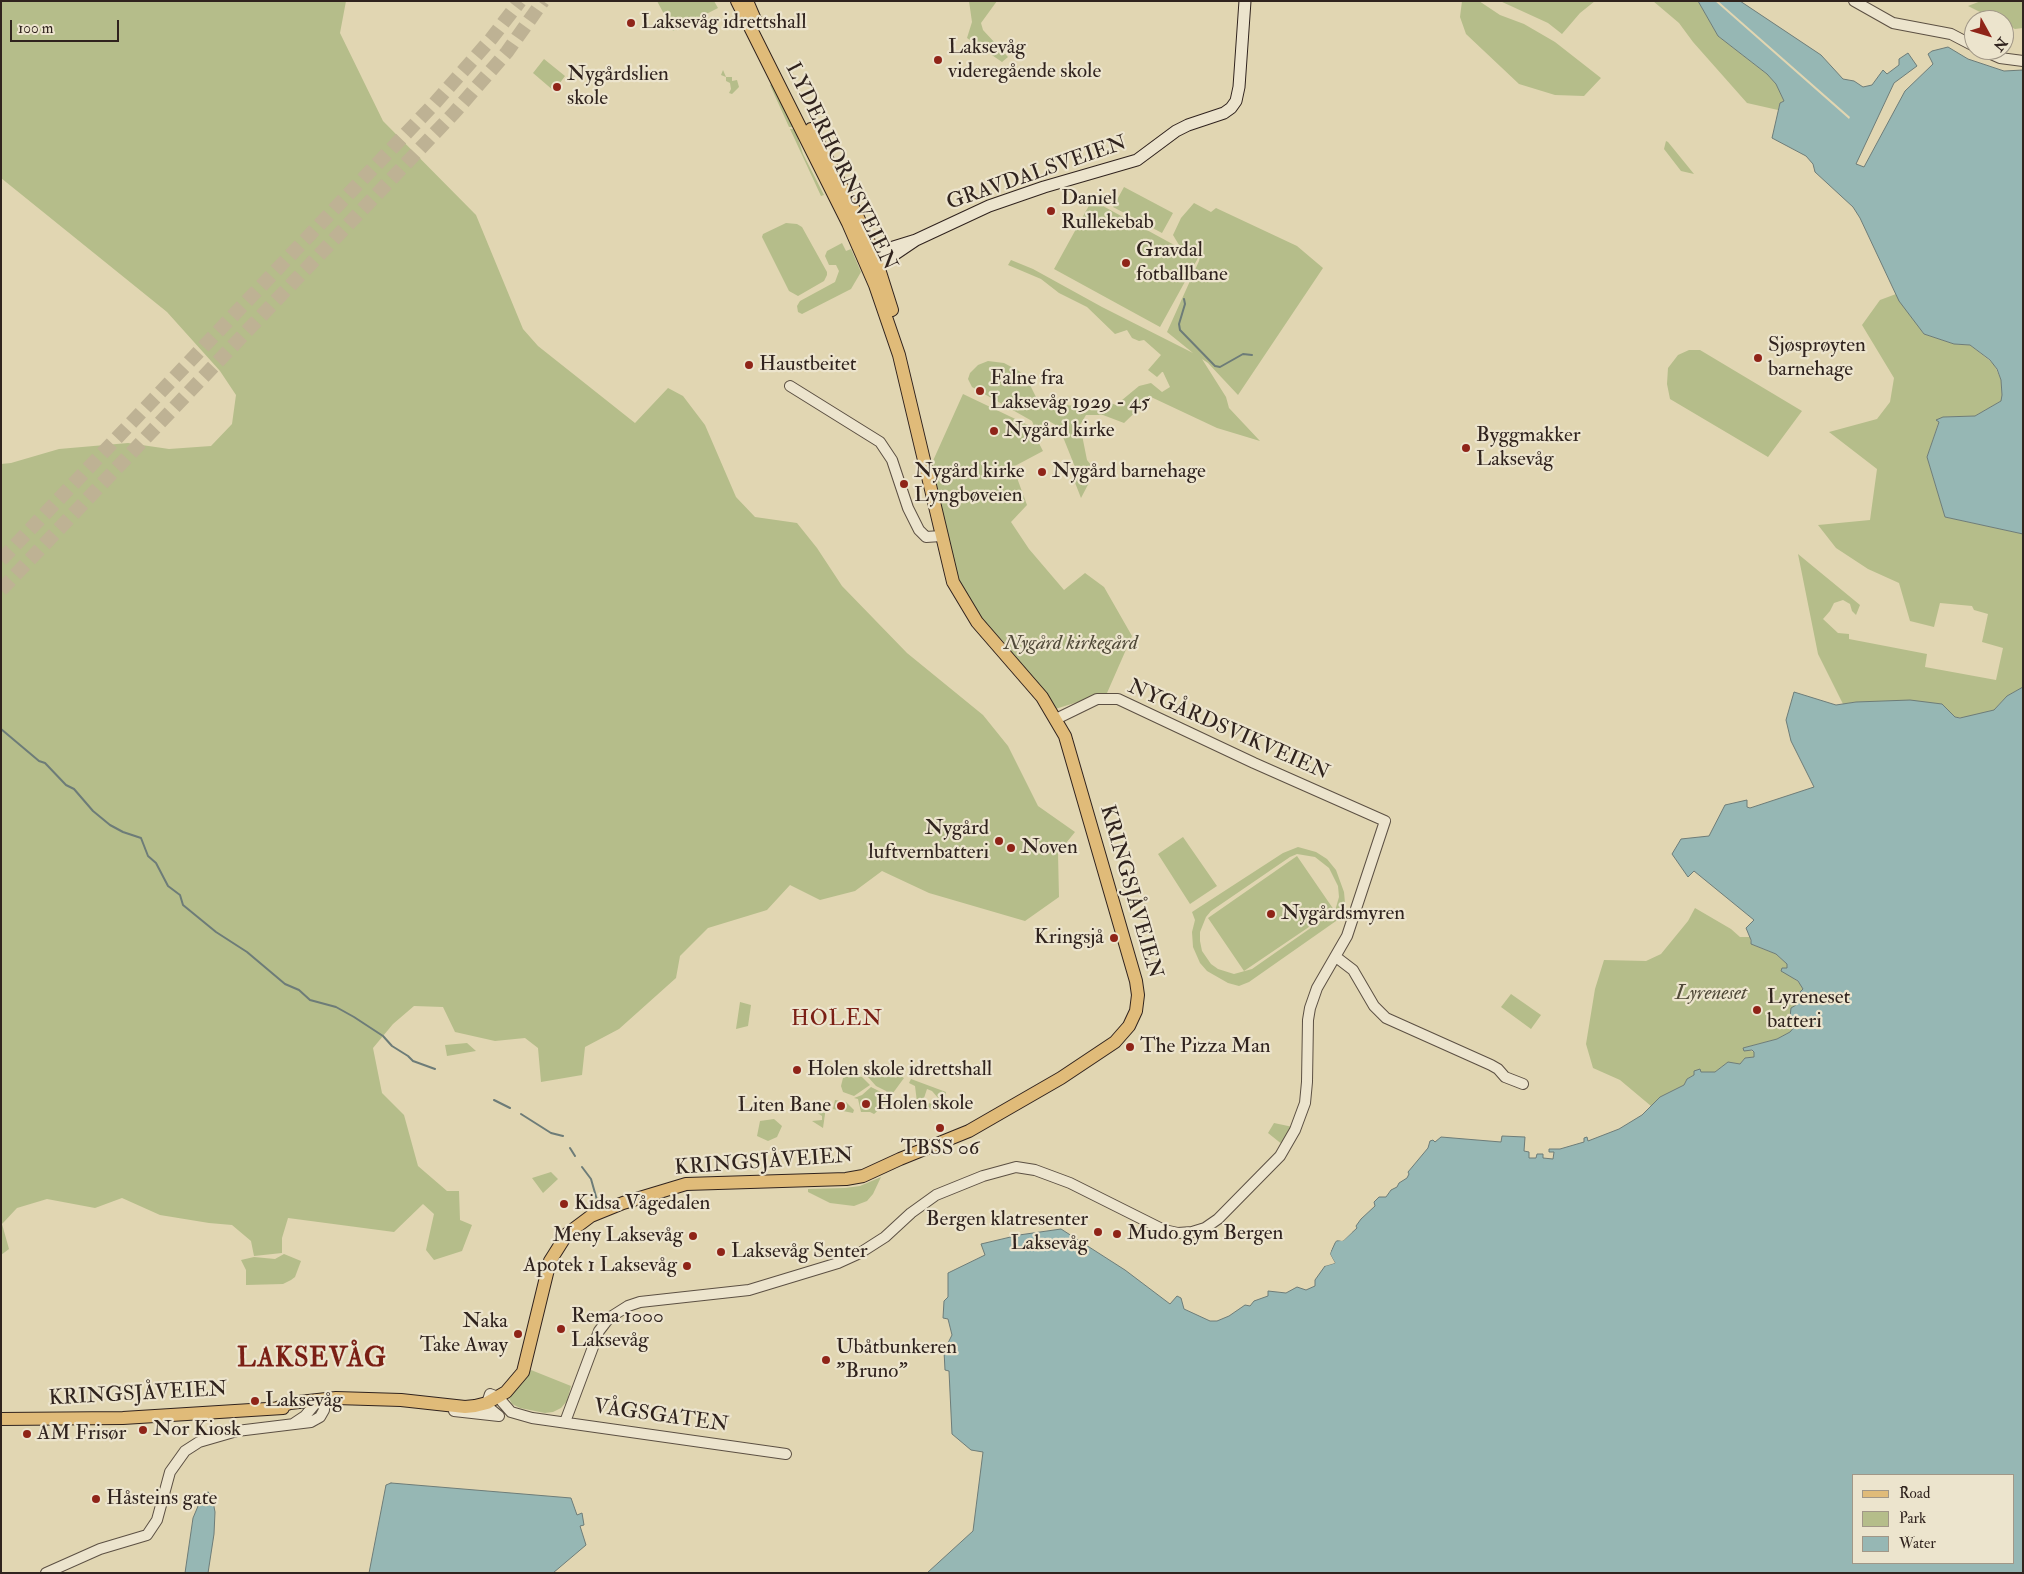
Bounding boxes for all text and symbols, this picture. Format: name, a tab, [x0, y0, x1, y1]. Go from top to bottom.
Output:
scale bar	[12, 10, 121, 42]
place label: Laksevåg idrettshall	[641, 10, 807, 36]
north arrow	[1964, 10, 2014, 60]
marker: Laksevåg idrettshall	[625, 17, 637, 29]
text: 100 m	[18, 19, 53, 38]
text: N	[1990, 34, 2011, 54]
place label: Laksevåg videregående skole	[948, 35, 1101, 85]
marker: Laksevåg videregående skole	[932, 54, 944, 66]
street label: LYDERHORNSVEIEN	[779, 59, 901, 275]
place label: Nygårdslien skole	[567, 62, 669, 112]
marker: Nygårdslien skole	[551, 81, 563, 93]
street label: GRAVDALSVEIEN	[944, 131, 1130, 217]
place label: Daniel Rullekebab	[1061, 186, 1154, 236]
marker: Daniel Rullekebab	[1045, 205, 1057, 217]
place label: Gravdal fotballbane	[1136, 238, 1228, 288]
marker: Gravdal fotballbane	[1120, 257, 1132, 269]
place label: Sjøsprøyten barnehage	[1768, 333, 1866, 383]
place label: Haustbeitet	[759, 352, 857, 378]
marker: Sjøsprøyten barnehage	[1752, 352, 1764, 364]
marker: Haustbeitet	[743, 359, 755, 371]
place label: Falne fra Laksevåg 1929 - 45	[990, 366, 1150, 416]
marker: Falne fra Laksevåg 1929 - 45	[974, 385, 986, 397]
place label: Nygård kirke	[1004, 418, 1115, 444]
place label: Byggmakker Laksevåg	[1476, 423, 1581, 473]
marker: Nygård kirke	[988, 425, 1000, 437]
marker: Byggmakker Laksevåg	[1460, 442, 1472, 454]
place label: Nygård kirke Lyngbøveien	[914, 459, 1025, 509]
place label: Nygård barnehage	[1052, 459, 1206, 485]
marker: Nygård barnehage	[1036, 466, 1048, 478]
marker: Nygård kirke Lyngbøveien	[898, 478, 910, 490]
park label: Nygård kirkegård	[1004, 631, 1138, 657]
street label: NYGÅRDSVIKVEIEN	[1123, 675, 1333, 787]
street label: KRINGSJÅVEIEN	[1093, 803, 1167, 981]
place label: Nygård luftvernbatteri	[868, 816, 989, 866]
marker: Nygård luftvernbatteri	[993, 835, 1005, 847]
place label: Noven	[1021, 835, 1078, 861]
marker: Noven	[1005, 842, 1017, 854]
place label: Nygårdsmyren	[1281, 901, 1405, 927]
marker: Nygårdsmyren	[1265, 908, 1277, 920]
place label: Kringsjå	[1034, 925, 1104, 951]
marker: Kringsjå	[1108, 932, 1120, 944]
park label: Lyreneset	[1675, 981, 1747, 1007]
place label: Lyreneset batteri	[1767, 985, 1850, 1035]
marker: Lyreneset batteri	[1751, 1004, 1763, 1016]
district label: HOLEN	[790, 1007, 884, 1033]
place label: The Pizza Man	[1140, 1034, 1271, 1060]
marker: The Pizza Man	[1124, 1041, 1136, 1053]
place label: Holen skole idrettshall	[807, 1057, 992, 1083]
marker: Holen skole idrettshall	[791, 1064, 803, 1076]
place label: Holen skole	[876, 1091, 973, 1117]
place label: Liten Bane	[737, 1093, 831, 1119]
marker: Holen skole	[860, 1098, 872, 1110]
marker: Liten Bane	[835, 1100, 847, 1112]
marker: TBSS 06	[934, 1122, 946, 1134]
place label: TBSS 06	[901, 1136, 979, 1162]
street label: KRINGSJÅVEIEN	[674, 1144, 854, 1182]
place label: Kidsa Vågedalen	[574, 1191, 710, 1217]
marker: Kidsa Vågedalen	[558, 1198, 570, 1210]
place label: Bergen klatresenter Laksevåg	[926, 1207, 1088, 1257]
place label: Mudo gym Bergen	[1127, 1221, 1283, 1247]
place label: Meny Laksevåg	[552, 1223, 683, 1249]
marker: Bergen klatresenter Laksevåg	[1092, 1226, 1104, 1238]
marker: Mudo gym Bergen	[1111, 1228, 1123, 1240]
marker: Meny Laksevåg	[687, 1230, 699, 1242]
place label: Laksevåg Senter	[731, 1239, 868, 1265]
marker: Laksevåg Senter	[715, 1246, 727, 1258]
place label: Apotek 1 Laksevåg	[523, 1253, 677, 1279]
marker: Apotek 1 Laksevåg	[681, 1260, 693, 1272]
place label: Rema 1000 Laksevåg	[571, 1304, 664, 1354]
place label: Naka Take Away	[420, 1309, 508, 1359]
marker: Rema 1000 Laksevåg	[555, 1323, 567, 1335]
marker: Naka Take Away	[512, 1328, 524, 1340]
place label: Ubåtbunkeren "Bruno"	[836, 1335, 957, 1385]
district label: LAKSEVÅG	[236, 1344, 388, 1376]
marker: Ubåtbunkeren "Bruno"	[820, 1354, 832, 1366]
street label: KRINGSJÅVEIEN	[48, 1378, 228, 1412]
place label: Laksevåg	[265, 1388, 343, 1414]
marker: Laksevåg	[249, 1395, 261, 1407]
street label: VÅGSGATEN	[592, 1395, 730, 1439]
place label: Nor Kiosk	[153, 1417, 241, 1443]
place label: AM Frisør	[37, 1421, 126, 1447]
marker: Nor Kiosk	[137, 1424, 149, 1436]
marker: AM Frisør	[21, 1428, 33, 1440]
legend	[1852, 1474, 2014, 1564]
text: Road	[1899, 1484, 1930, 1503]
place label: Håsteins gate	[106, 1486, 217, 1512]
marker: Håsteins gate	[90, 1493, 102, 1505]
text: Park	[1899, 1509, 1926, 1528]
text: Water	[1899, 1534, 1936, 1553]

